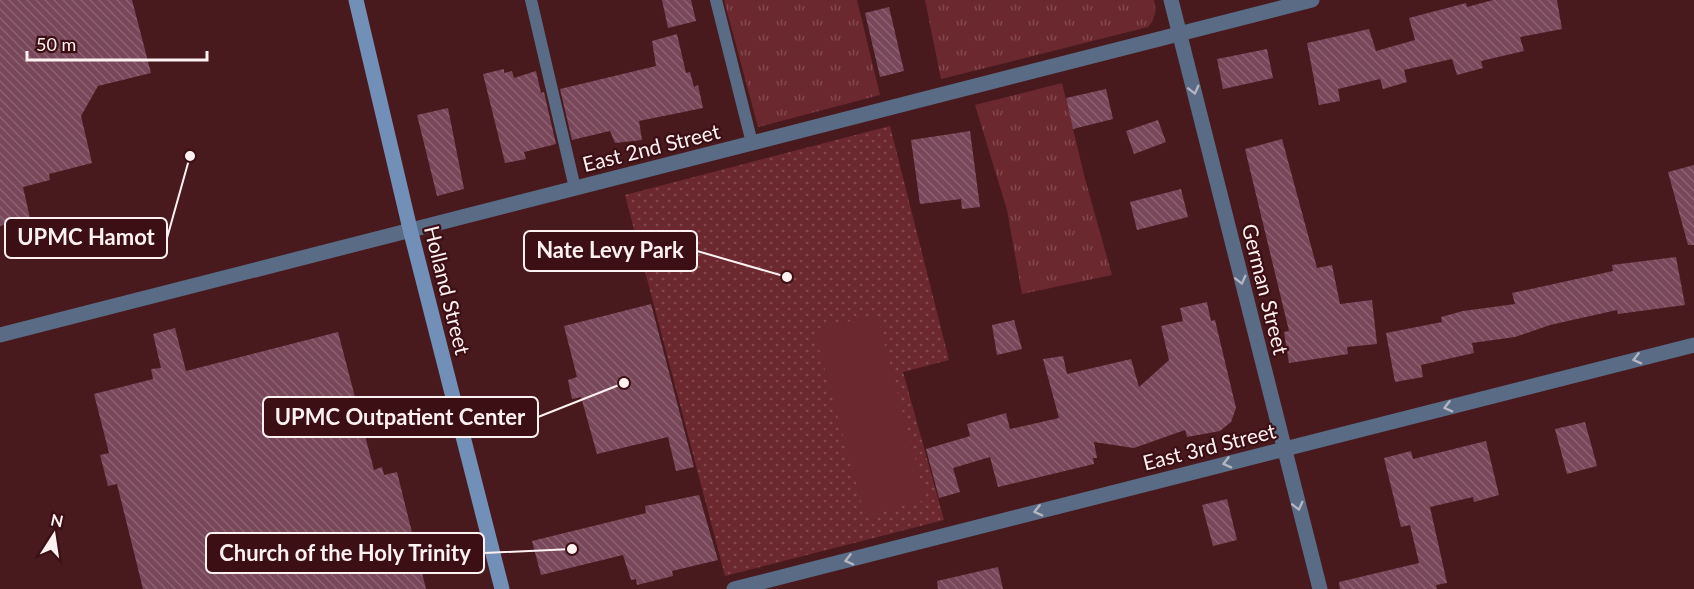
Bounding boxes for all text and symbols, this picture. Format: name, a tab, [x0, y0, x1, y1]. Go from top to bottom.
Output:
scale bar	[27, 24, 207, 62]
text: 50 m	[36, 33, 76, 55]
one-way arrow	[1186, 85, 1199, 95]
street label: East 2nd Street	[580, 118, 723, 176]
callout: UPMC Hamot	[5, 218, 167, 258]
street label: German Street	[1238, 221, 1294, 358]
text: UPMC Hamot	[17, 223, 156, 250]
street label: Holland Street	[420, 223, 476, 358]
callout: Nate Levy Park	[524, 231, 697, 271]
text: Nate Levy Park	[536, 236, 684, 263]
one-way arrow	[1234, 274, 1247, 284]
one-way arrow	[1632, 352, 1642, 365]
callout: UPMC Outpatient Center	[263, 397, 538, 437]
one-way arrow	[1443, 400, 1453, 413]
text: UPMC Outpatient Center	[275, 403, 526, 430]
street label: East 3rd Street	[1140, 417, 1279, 475]
one-way arrow	[1223, 456, 1233, 469]
one-way arrow	[1291, 500, 1304, 510]
one-way arrow	[1034, 504, 1044, 517]
north arrow	[24, 505, 84, 565]
text: N	[49, 509, 65, 530]
callout: Church of the Holy Trinity	[206, 533, 484, 573]
text: Church of the Holy Trinity	[219, 539, 471, 566]
one-way arrow	[845, 552, 855, 565]

